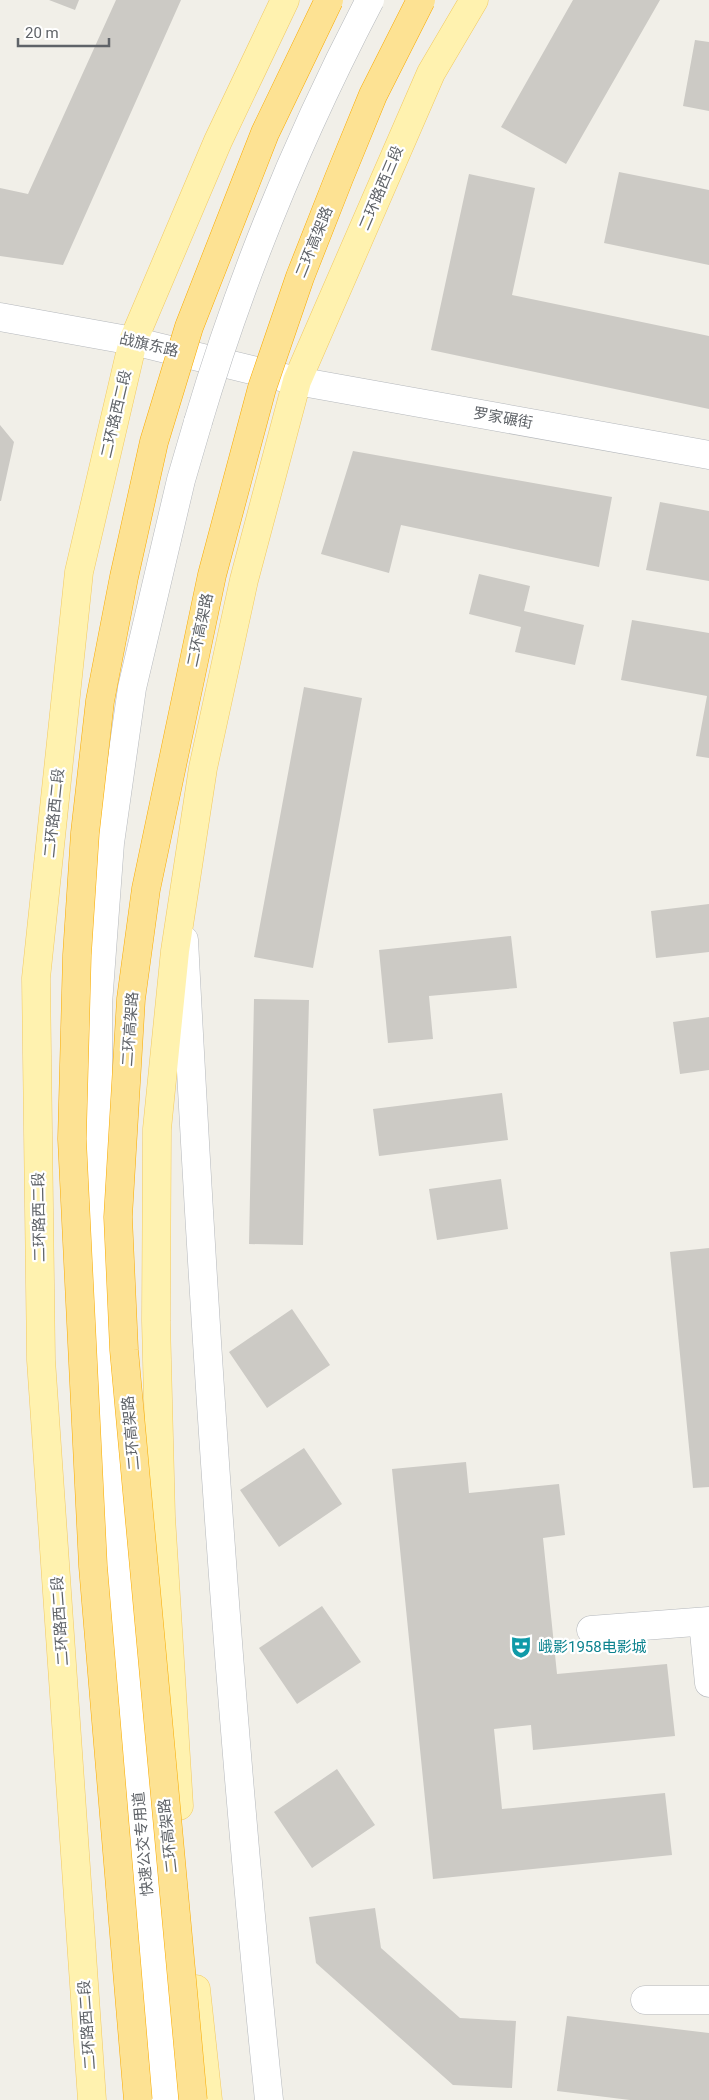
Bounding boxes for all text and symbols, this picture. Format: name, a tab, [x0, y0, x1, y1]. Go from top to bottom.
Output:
scale bar	[18, 15, 109, 47]
text: 20 m	[25, 24, 59, 42]
street label: 二环路西三段	[355, 143, 407, 233]
street label: 二环高架路	[292, 204, 336, 280]
street label: 战旗东路	[118, 329, 180, 361]
street label: 二环路西二段	[97, 368, 135, 460]
street label: 罗家碾街	[472, 404, 534, 432]
street label: 二环高架路	[183, 591, 217, 669]
street label: 二环路西二段	[40, 767, 68, 859]
street label: 二环高架路	[118, 991, 142, 1067]
street label: 二环路西二段	[29, 1172, 49, 1262]
street label: 二环高架路	[119, 1395, 143, 1471]
street label: 二环路西二段	[48, 1575, 72, 1667]
theatre icon: 峨影1958电影城	[508, 1634, 534, 1660]
place label: 峨影1958电影城	[538, 1638, 647, 1656]
street label: 快速公交专用道	[129, 1791, 157, 1897]
street label: 二环高架路	[155, 1798, 181, 1874]
street label: 二环路西二段	[75, 1979, 99, 2071]

